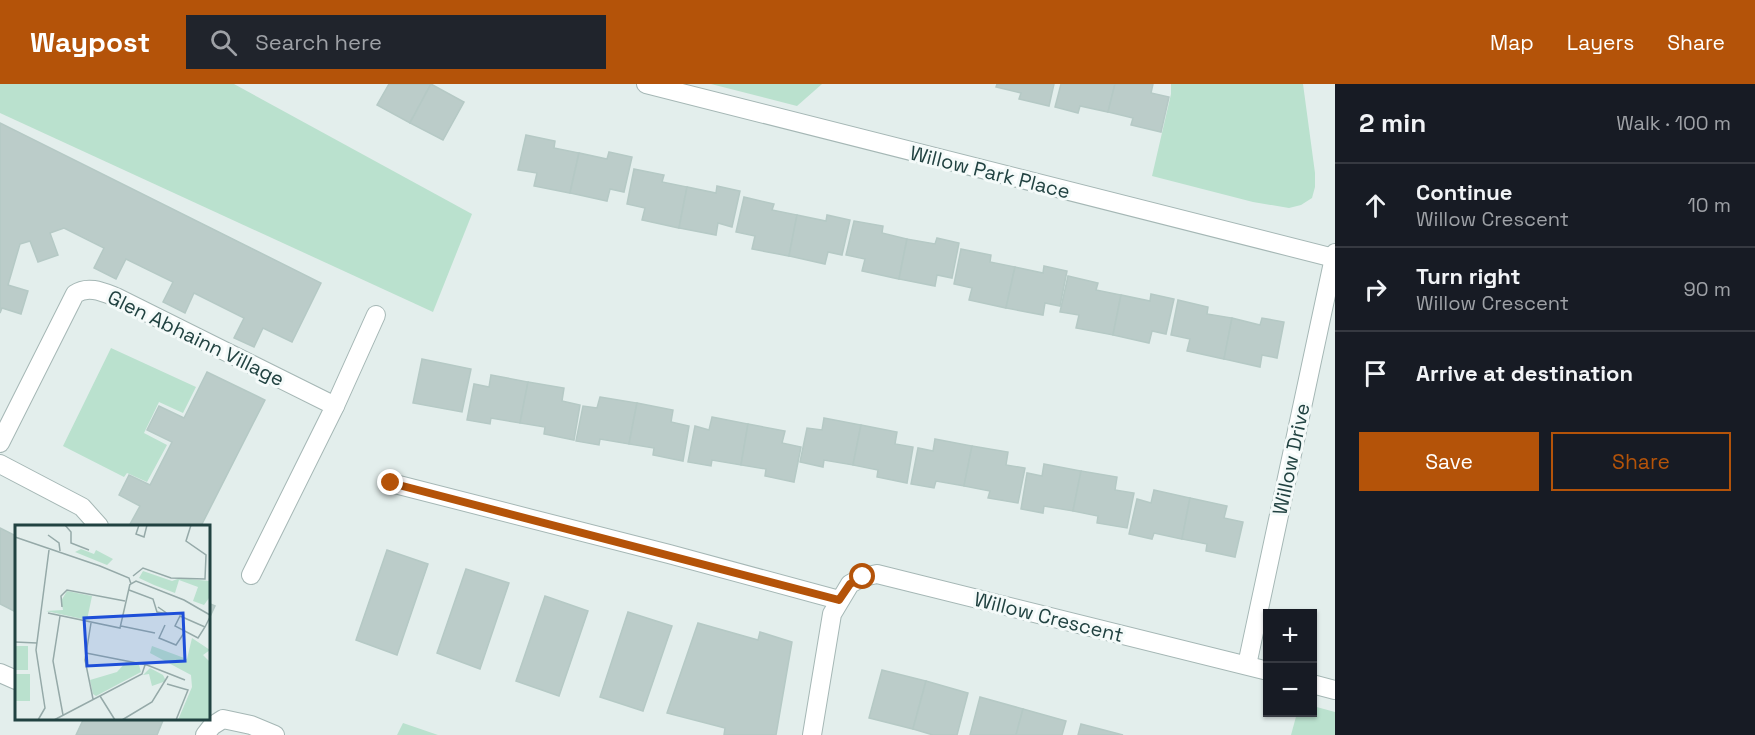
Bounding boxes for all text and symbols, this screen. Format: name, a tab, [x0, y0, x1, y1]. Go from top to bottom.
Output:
search box	[186, 15, 606, 69]
text: Waypost	[30, 24, 150, 60]
icon: search	[207, 26, 240, 59]
text: Search here	[255, 28, 382, 56]
text: Map	[1490, 29, 1534, 56]
text: Layers	[1567, 29, 1634, 56]
text: Share	[1667, 29, 1725, 56]
text: 2 min	[1359, 106, 1426, 140]
text: Walk · 100 m	[1616, 110, 1731, 136]
street label: Willow Park Place	[907, 140, 1073, 204]
text: Continue	[1416, 178, 1512, 206]
icon: ahead	[1359, 189, 1392, 222]
text: 10 m	[1687, 192, 1731, 218]
text: Willow Crescent	[1416, 206, 1569, 232]
text: Turn right	[1416, 262, 1521, 290]
icon: right	[1359, 273, 1392, 306]
text: 90 m	[1684, 276, 1731, 302]
street label: Glen Abhainn Village	[103, 284, 289, 392]
text: Willow Crescent	[1416, 290, 1569, 316]
icon: arrive	[1359, 357, 1392, 390]
text: Arrive at destination	[1416, 359, 1633, 387]
street label: Willow Drive	[1266, 401, 1316, 517]
button: Save	[1359, 432, 1539, 491]
button: Share	[1551, 432, 1731, 491]
route end	[377, 469, 403, 495]
inset map	[15, 525, 210, 720]
route start	[849, 563, 875, 589]
street label: Willow Crescent	[972, 586, 1126, 648]
map controls	[1263, 609, 1317, 717]
button: +	[1263, 609, 1317, 663]
button: −	[1263, 663, 1317, 717]

